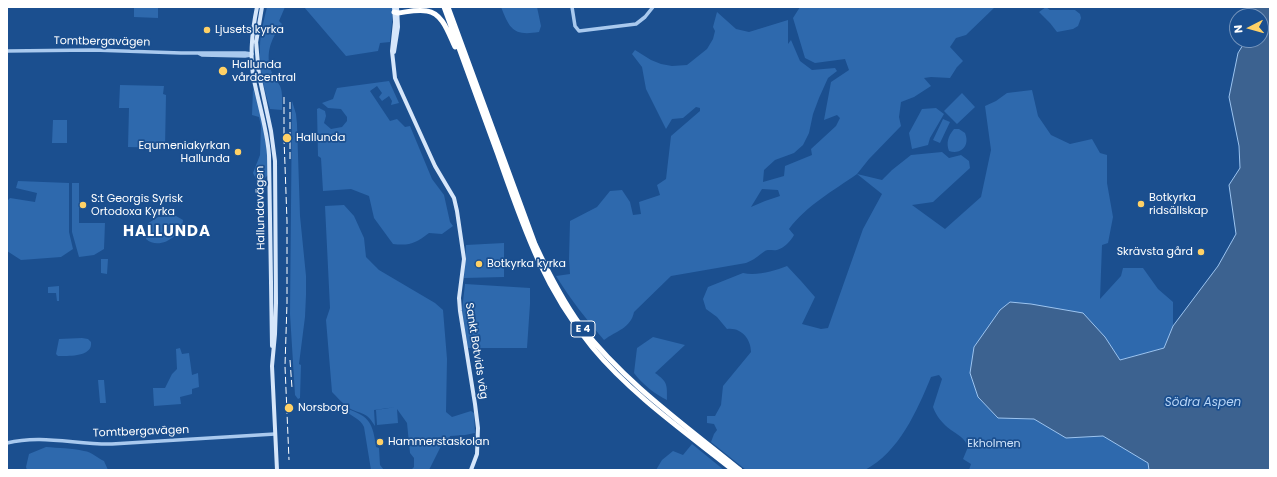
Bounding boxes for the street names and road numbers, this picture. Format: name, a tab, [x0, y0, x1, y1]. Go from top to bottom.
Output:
street label: Tomtbergavägen	[54, 35, 150, 49]
street label: Hallundavägen	[254, 166, 268, 250]
street label: Sankt Botvids väg	[462, 302, 490, 400]
road number: E 4	[571, 321, 595, 337]
street label: Tomtbergavägen	[93, 424, 189, 440]

